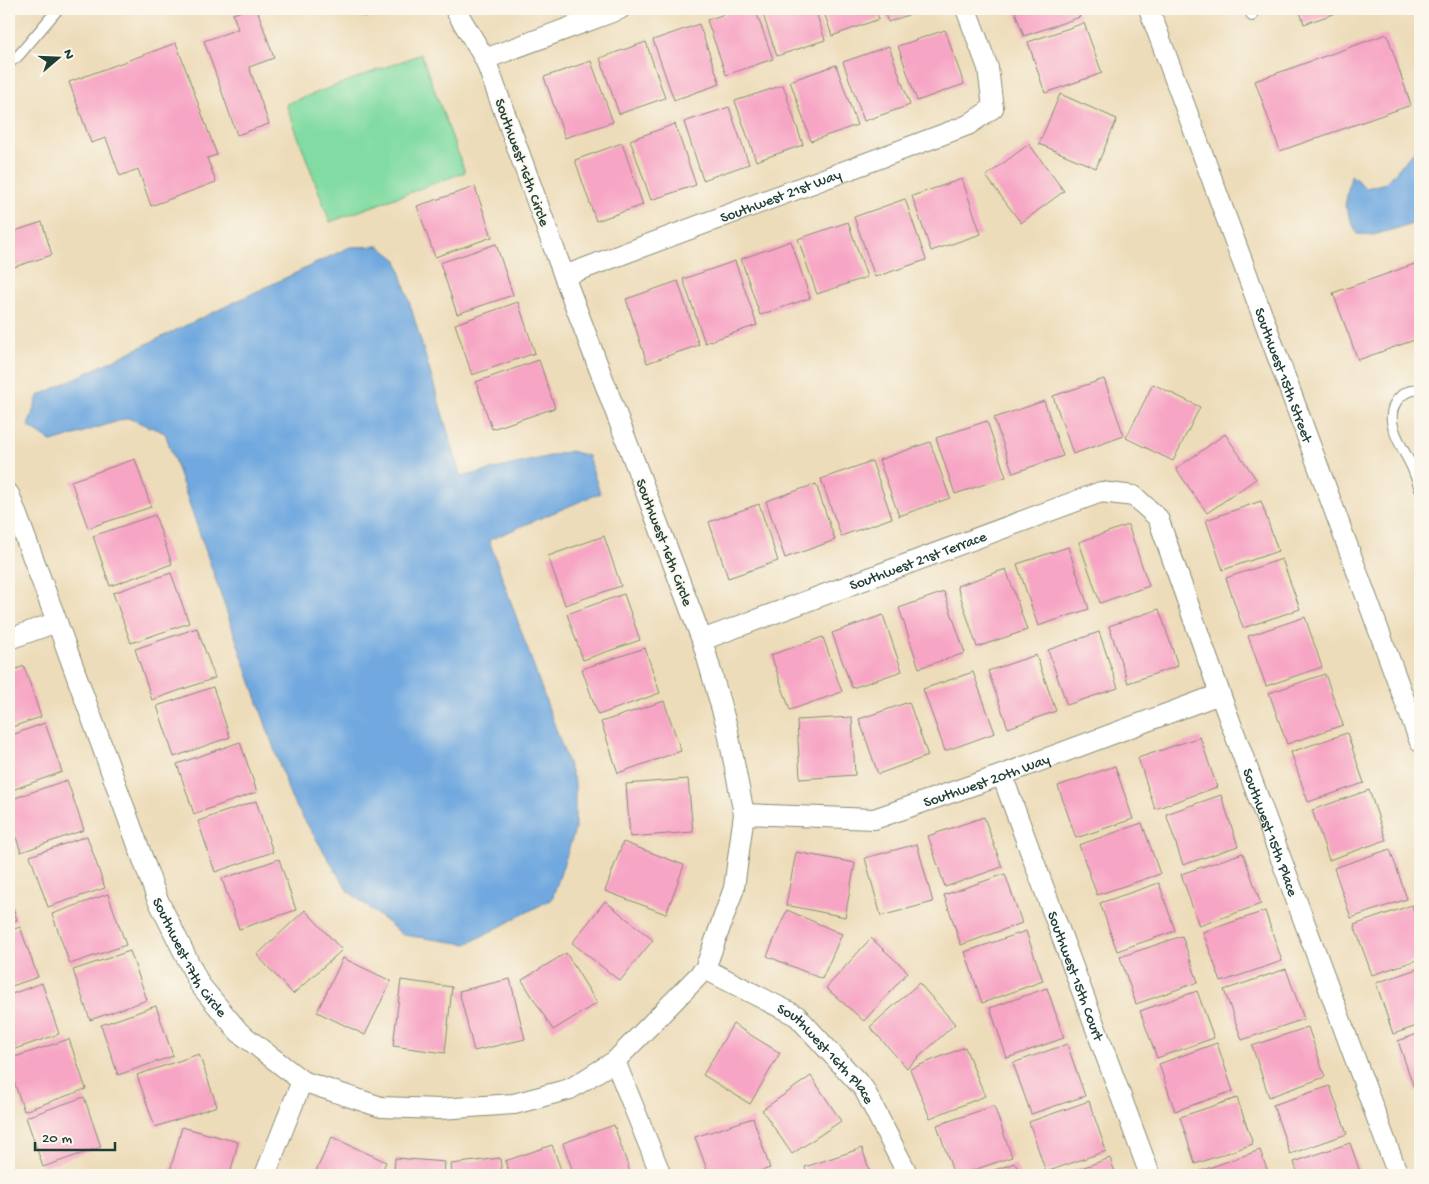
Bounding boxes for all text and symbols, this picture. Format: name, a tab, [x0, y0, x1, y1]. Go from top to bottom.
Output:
north arrow	[32, 32, 82, 82]
text: N	[58, 47, 77, 62]
street label: Southwest 16th Circle	[490, 96, 553, 229]
street label: Southwest 21st Way	[718, 166, 845, 228]
street label: Southwest 15th Street	[1249, 306, 1316, 447]
street label: Southwest 16th Circle	[631, 477, 696, 609]
street label: Southwest 21st Terrace	[847, 528, 989, 595]
street label: Southwest 20th Way	[921, 751, 1053, 812]
street label: Southwest 15th Place	[1237, 766, 1301, 899]
street label: Southwest 17th Circle	[147, 895, 230, 1022]
street label: Southwest 15th Court	[1042, 909, 1107, 1045]
street label: Southwest 16th Place	[774, 1000, 877, 1108]
scale bar	[35, 1119, 115, 1151]
text: 20 m	[42, 1130, 72, 1148]

